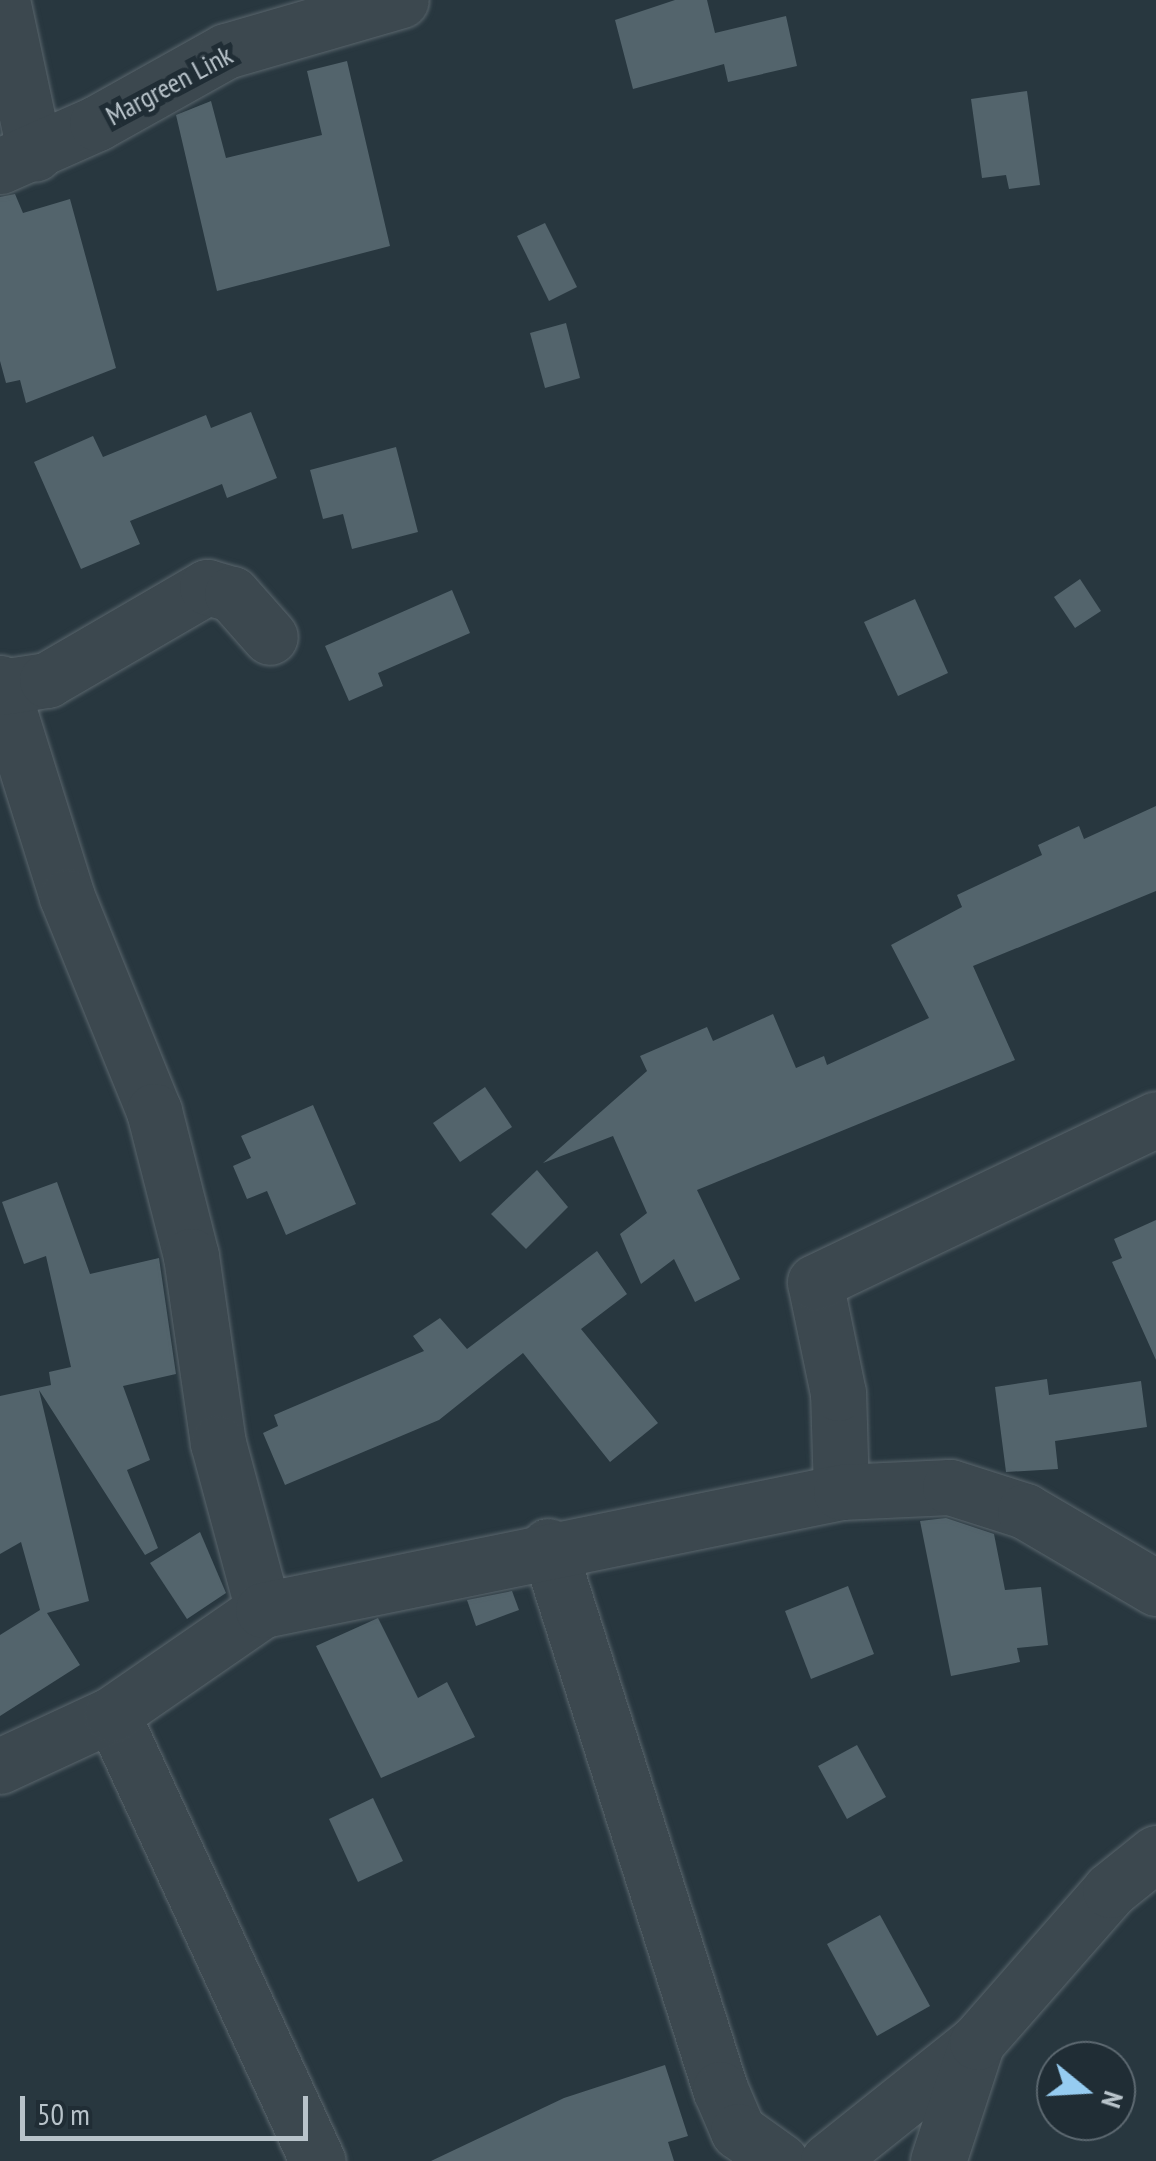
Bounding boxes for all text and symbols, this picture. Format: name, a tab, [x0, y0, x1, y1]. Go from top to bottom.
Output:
street label: Margreen Link	[100, 38, 238, 132]
north arrow	[1036, 2041, 1136, 2141]
scale bar	[25, 2076, 312, 2138]
text: N	[1093, 2087, 1133, 2113]
text: 50 m	[37, 2094, 90, 2133]

